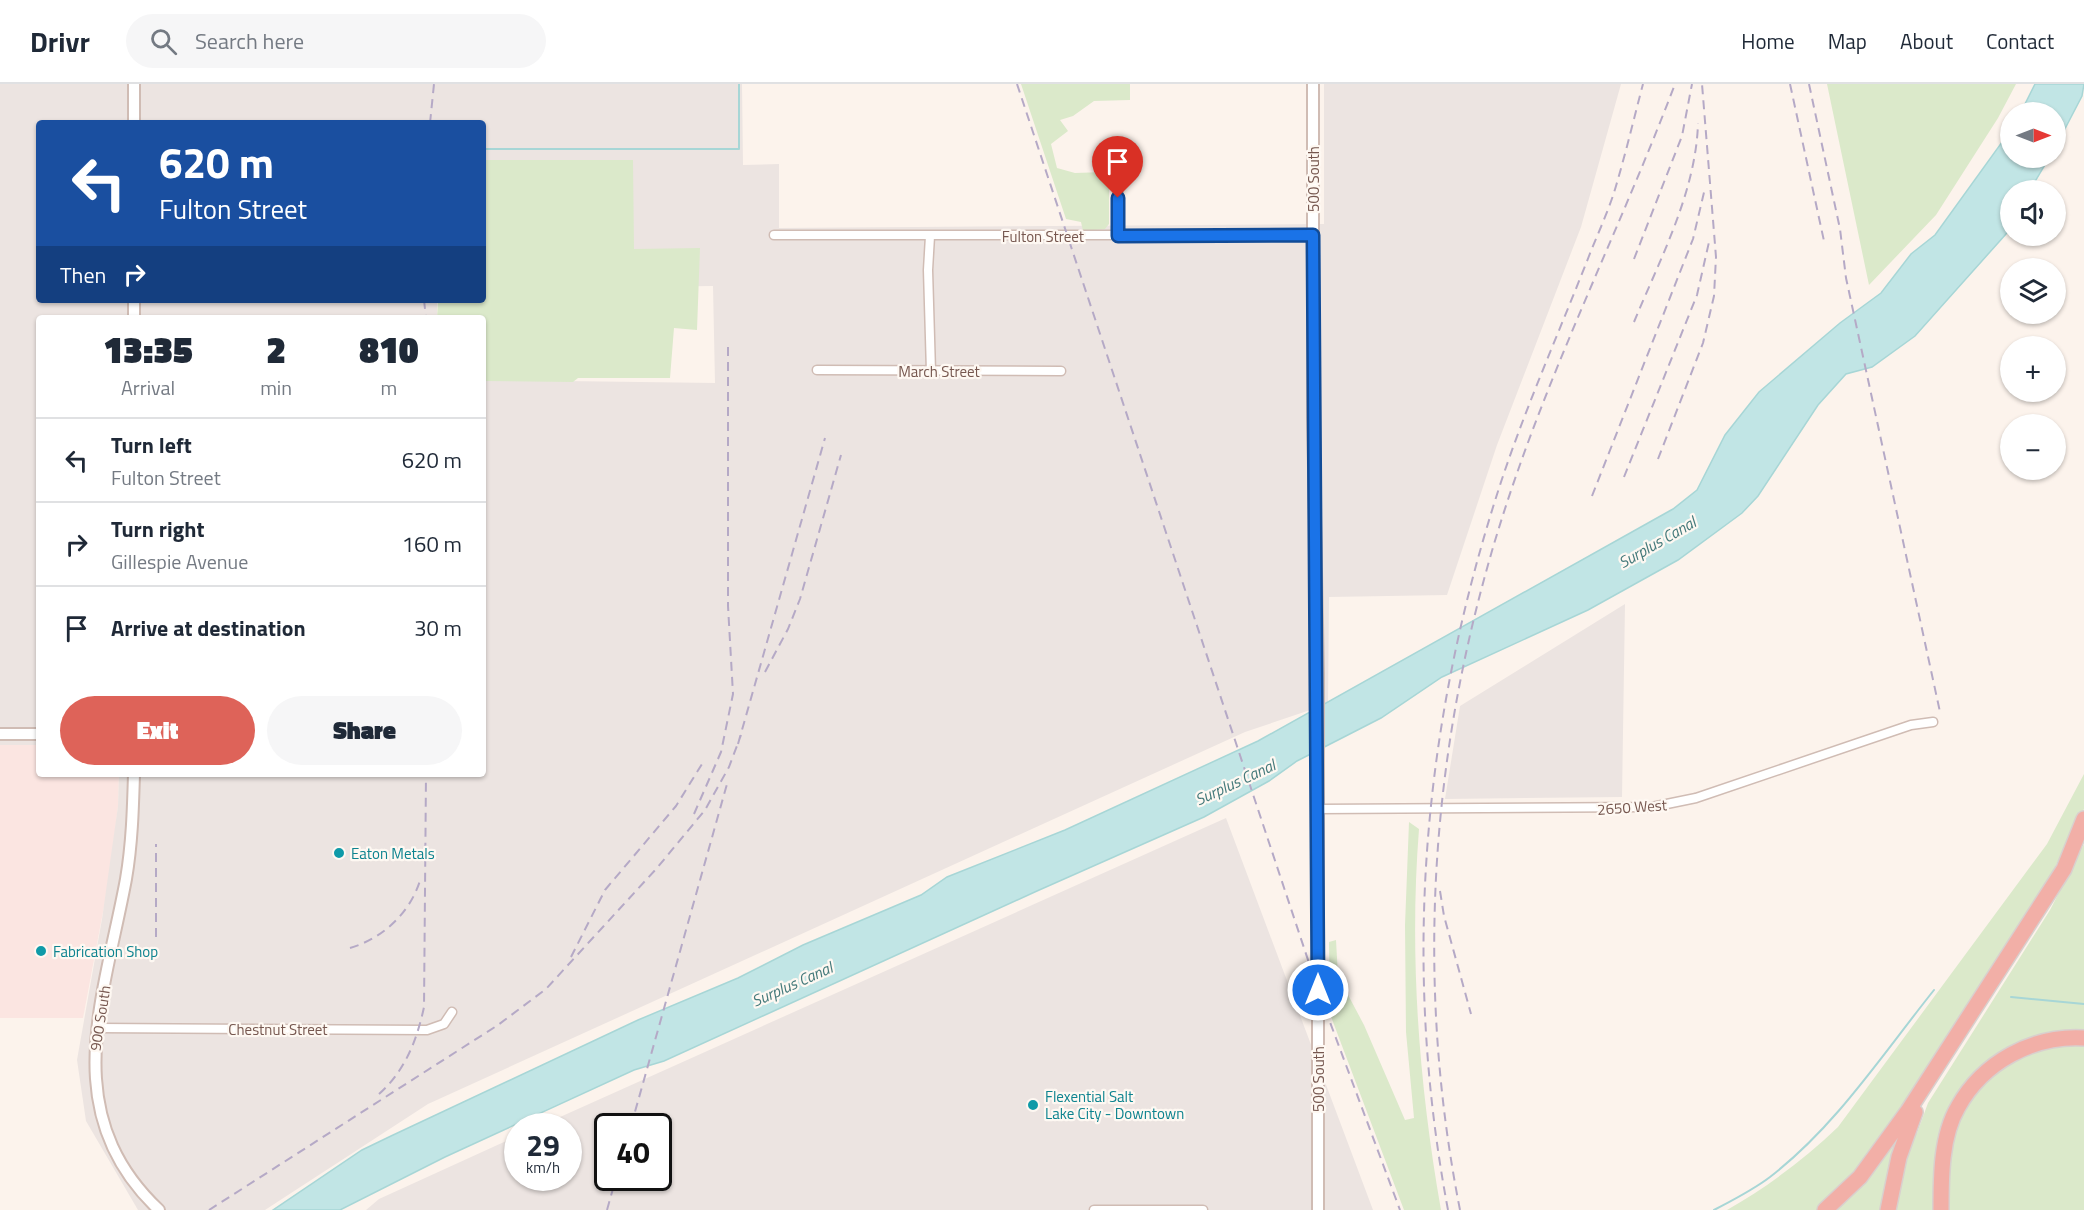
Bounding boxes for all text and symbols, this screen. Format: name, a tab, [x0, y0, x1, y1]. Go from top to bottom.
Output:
search box	[126, 14, 546, 68]
text: Drivr	[30, 20, 90, 63]
text: Search here	[195, 24, 304, 58]
icon: search	[147, 25, 180, 58]
text: Home	[1741, 25, 1795, 57]
text: Map	[1828, 25, 1867, 57]
text: About	[1900, 25, 1953, 57]
text: Contact	[1986, 25, 2054, 57]
north arrow	[2000, 102, 2066, 168]
map controls	[2000, 102, 2066, 480]
text: 620 m	[159, 130, 274, 194]
pin	[1092, 136, 1143, 198]
icon: left	[60, 144, 138, 222]
icon: arrive	[1101, 145, 1134, 178]
street label: 500 South	[1302, 146, 1325, 212]
button: sound	[2000, 180, 2066, 246]
text: Fulton Street	[159, 188, 307, 229]
street label: Fulton Street	[1002, 225, 1085, 248]
text: Then	[60, 258, 106, 292]
icon: right	[118, 258, 151, 291]
button: layers	[2000, 258, 2066, 324]
text: 13:35	[103, 322, 193, 377]
text: 2	[266, 322, 286, 377]
text: 810	[359, 322, 419, 377]
button: +	[2000, 336, 2066, 402]
street label: March Street	[898, 360, 981, 383]
text: Arrival	[121, 372, 175, 403]
text: min	[260, 372, 292, 403]
text: m	[381, 372, 397, 403]
button: −	[2000, 414, 2066, 480]
text: Turn left	[111, 428, 192, 462]
text: 620 m	[402, 443, 462, 477]
icon: left	[60, 444, 93, 477]
text: Fulton Street	[111, 462, 221, 493]
water label: Surplus Canal	[1614, 509, 1702, 574]
text: Turn right	[111, 512, 205, 546]
text: 160 m	[402, 527, 462, 561]
icon: right	[60, 528, 93, 561]
text: Gillespie Avenue	[111, 546, 248, 577]
text: Arrive at destination	[111, 611, 306, 645]
text: 30 m	[414, 611, 462, 645]
icon: arrive	[60, 612, 93, 645]
button: Exit	[60, 696, 255, 765]
button: Share	[267, 696, 462, 765]
water label: Surplus Canal	[1191, 752, 1280, 811]
street label: 2650 West	[1596, 793, 1668, 821]
place label: Eaton Metals	[351, 842, 435, 865]
marker: Eaton Metals	[332, 846, 346, 860]
place label: Fabrication Shop	[53, 940, 158, 963]
marker: Fabrication Shop	[34, 944, 48, 958]
water label: Surplus Canal	[748, 955, 838, 1012]
position arrow	[1286, 958, 1350, 1022]
street label: 900 South	[83, 984, 117, 1052]
street label: Chestnut Street	[228, 1018, 328, 1041]
street label: 500 South	[1307, 1046, 1330, 1112]
place label: Flexential Salt Lake City - Downtown	[1045, 1085, 1184, 1125]
marker: Flexential Salt Lake City - Downtown	[1026, 1098, 1040, 1112]
speed limit sign: 40	[594, 1113, 672, 1191]
text: 29	[526, 1122, 560, 1168]
text: km/h	[526, 1156, 560, 1179]

